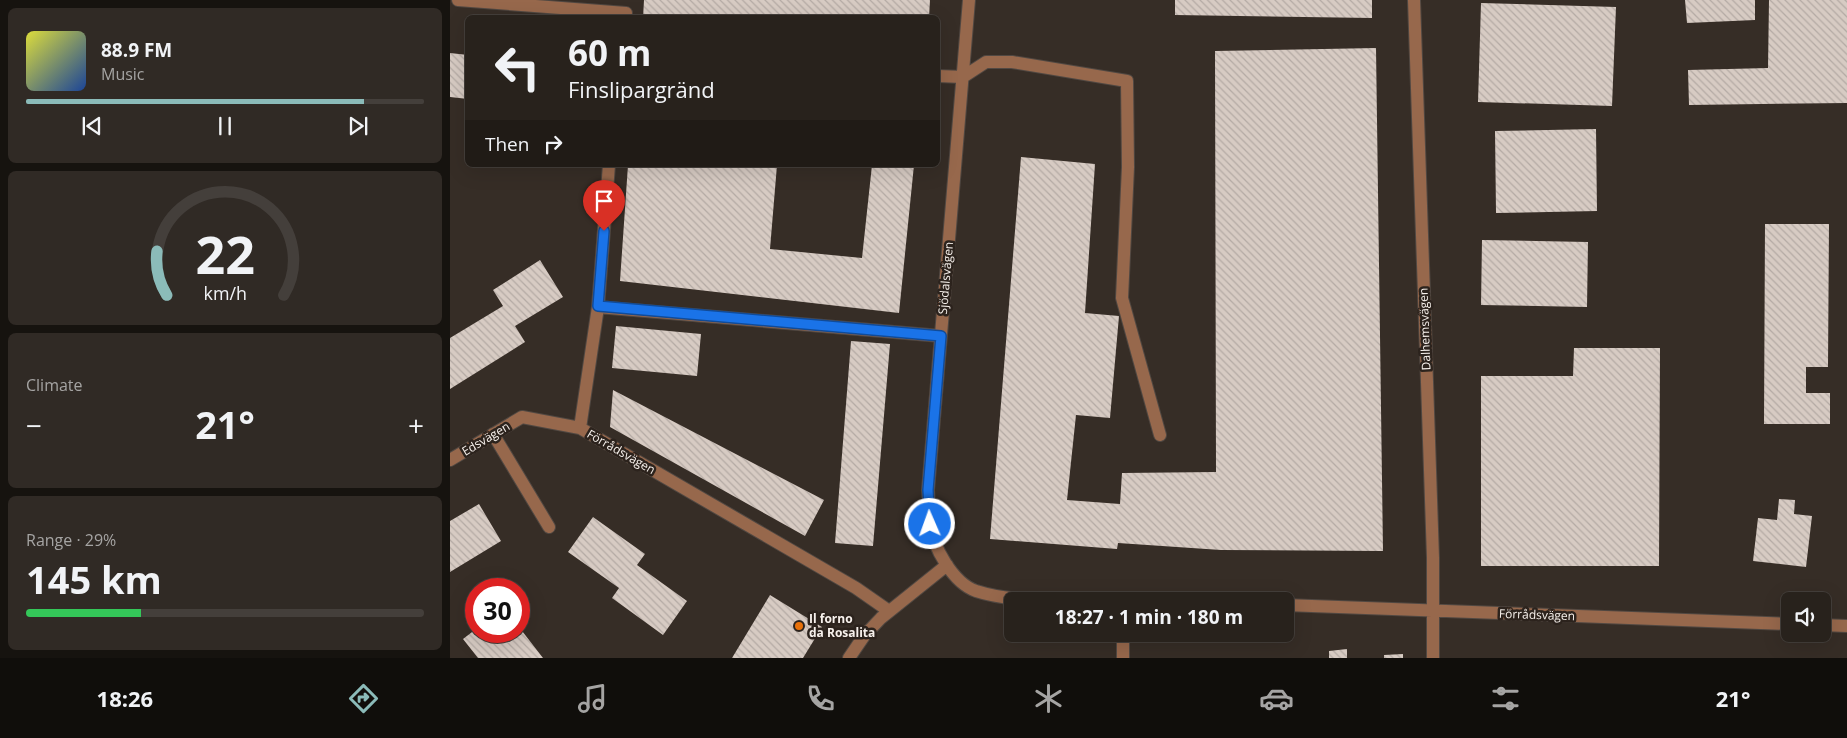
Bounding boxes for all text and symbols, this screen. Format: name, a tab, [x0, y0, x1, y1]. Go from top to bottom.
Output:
text: 60 m	[568, 29, 651, 76]
icon: left	[485, 35, 550, 100]
text: 88.9 FM	[101, 37, 172, 63]
text: Music	[101, 63, 145, 85]
text: Finslipargränd	[568, 74, 715, 104]
icon: previous	[78, 112, 106, 140]
icon: pause	[211, 112, 239, 140]
icon: next	[344, 112, 372, 140]
icon: right	[539, 130, 567, 158]
text: Then	[485, 131, 529, 157]
pin	[583, 180, 625, 231]
icon: arrive	[590, 187, 618, 215]
text: 22	[195, 218, 255, 289]
street label: Sjödalsvägen	[934, 241, 957, 315]
text: km/h	[203, 281, 247, 305]
street label: Dalhemsvägen	[1415, 287, 1434, 371]
text: Climate	[26, 374, 83, 396]
text: 21°	[195, 398, 255, 450]
text: −	[26, 406, 42, 444]
text: +	[408, 406, 424, 444]
street label: Edsvägen	[459, 418, 513, 460]
street label: Förrådsvägen	[584, 425, 659, 478]
position arrow	[903, 497, 955, 549]
text: Range · 29%	[26, 529, 116, 551]
text: 145 km	[26, 553, 162, 605]
speed limit sign: 30	[465, 578, 530, 643]
map controls	[1781, 592, 1831, 642]
button: sound	[1781, 592, 1831, 642]
text: 18:27 · 1 min · 180 m	[1055, 604, 1243, 630]
street label: Förrådsvägen	[1499, 605, 1575, 624]
place label: Il forno da Rosalita	[809, 610, 875, 641]
marker: Il forno da Rosalita	[793, 620, 805, 632]
icon: directions	[346, 681, 381, 716]
icon: music	[575, 681, 610, 716]
icon: phone	[803, 681, 838, 716]
icon: climate	[1031, 681, 1066, 716]
icon: car	[1259, 681, 1294, 716]
icon: filters	[1488, 681, 1523, 716]
text: 18:26	[97, 683, 153, 713]
text: 21°	[1716, 683, 1750, 713]

